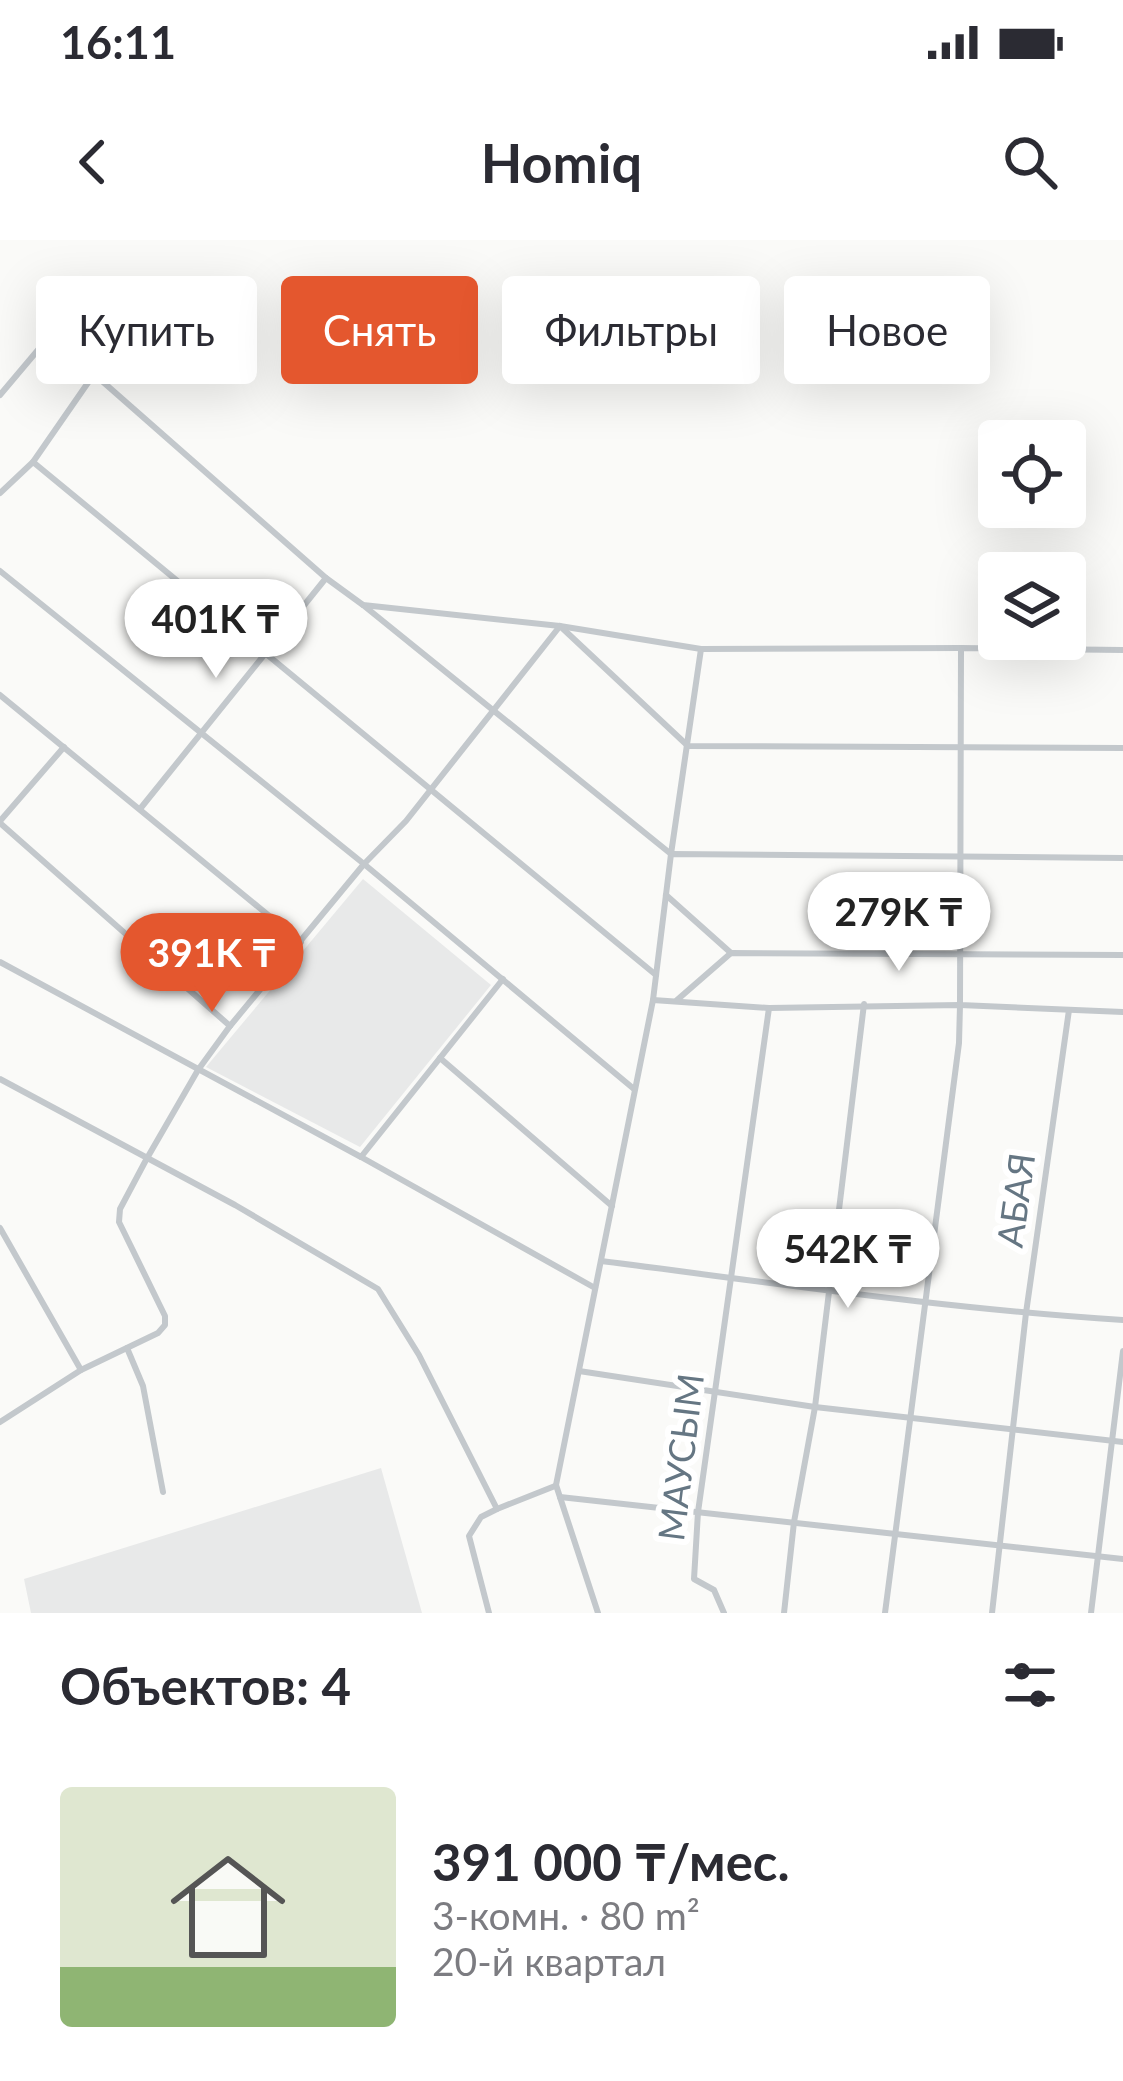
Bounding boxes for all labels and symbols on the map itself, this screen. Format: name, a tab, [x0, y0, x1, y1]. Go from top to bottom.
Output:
pin: 401K ₸	[118, 579, 314, 681]
pin: 279K ₸	[801, 872, 997, 974]
pin: 391K ₸	[114, 913, 310, 1015]
street label: АБАЯ	[987, 1150, 1043, 1250]
pin: 542K ₸	[750, 1209, 946, 1311]
street label: МАУСЫМ	[648, 1371, 712, 1543]

